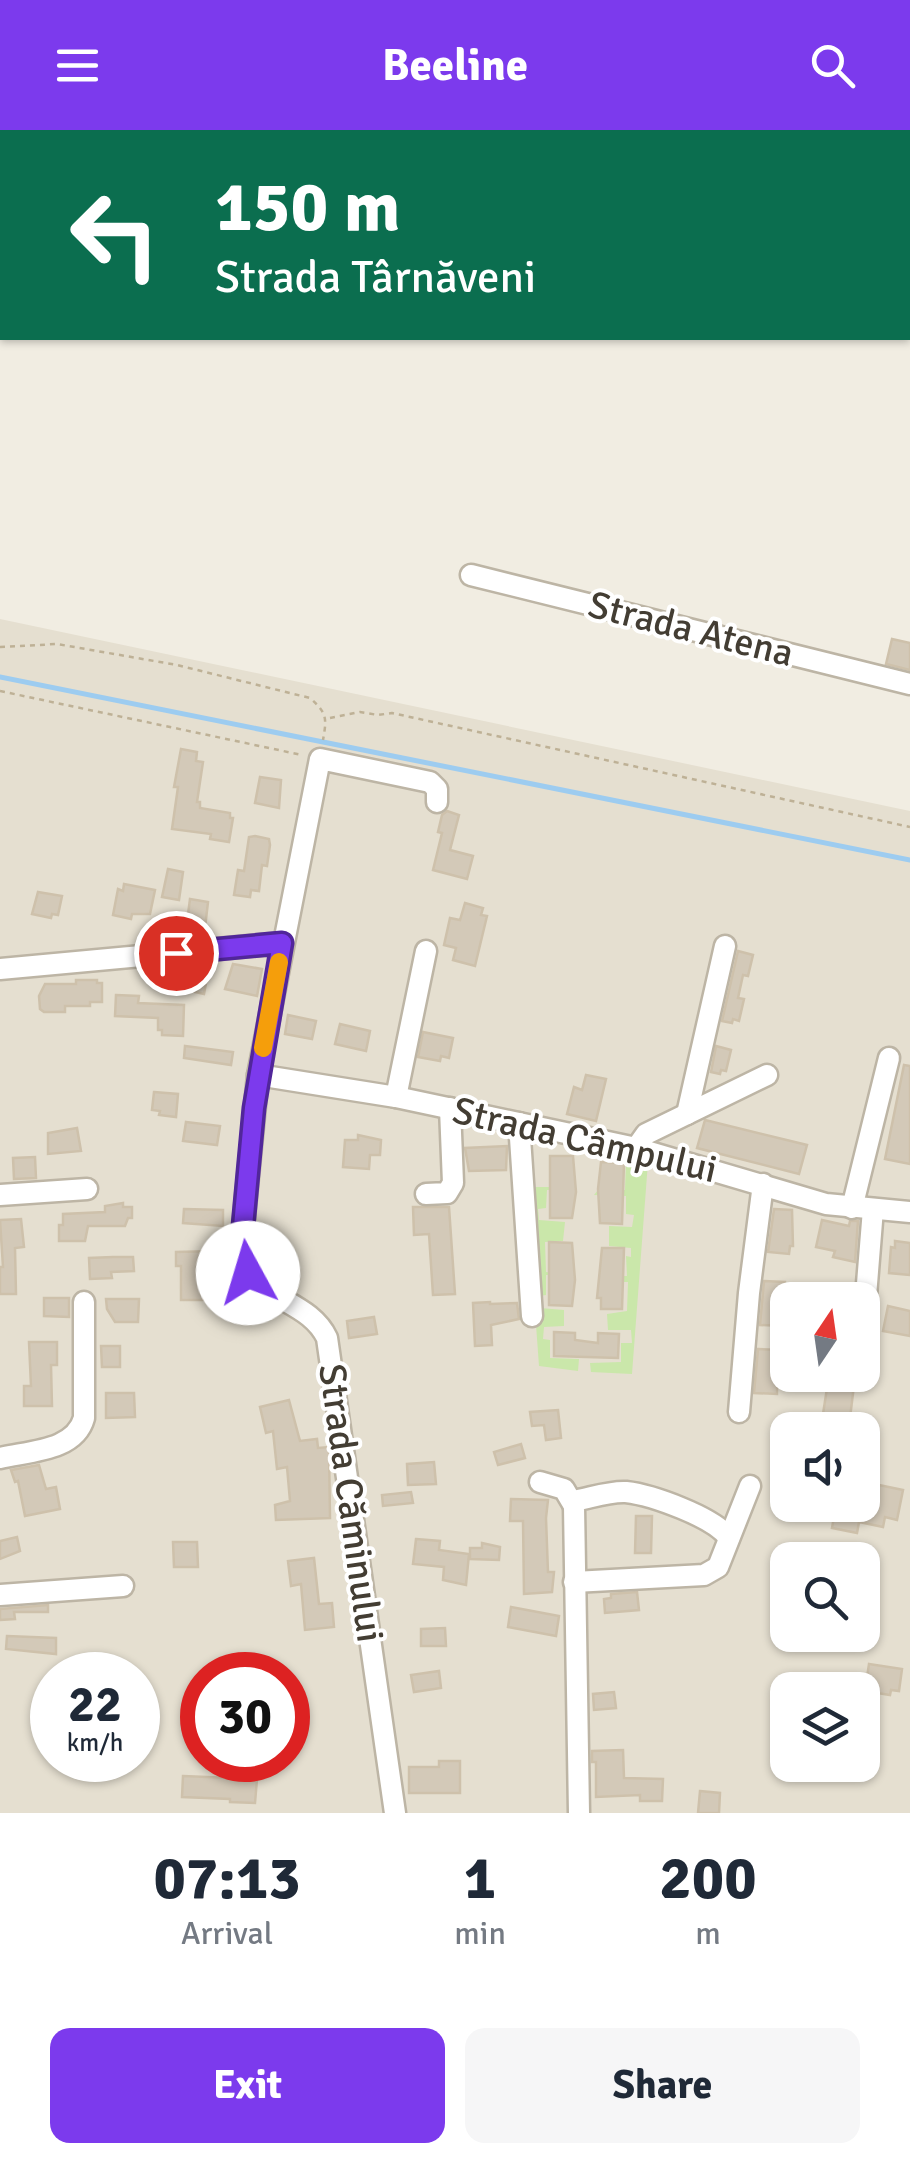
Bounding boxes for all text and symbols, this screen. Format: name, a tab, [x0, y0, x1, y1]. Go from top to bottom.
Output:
icon: menu	[50, 38, 105, 93]
text: Beeline	[382, 38, 528, 93]
icon: search	[805, 38, 860, 93]
text: 150 m	[215, 164, 400, 250]
icon: left	[50, 170, 180, 300]
text: Strada Târnăveni	[215, 250, 536, 305]
street label: Strada Atena	[584, 581, 798, 677]
pin	[134, 911, 219, 996]
icon: arrive	[149, 926, 204, 981]
street label: Strada Câmpului	[448, 1087, 722, 1193]
position arrow	[196, 1221, 300, 1325]
north arrow	[770, 1282, 880, 1392]
map controls	[770, 1282, 880, 1782]
street label: Strada Căminului	[308, 1361, 394, 1645]
button: sound	[770, 1412, 880, 1522]
button: search	[770, 1542, 880, 1652]
speed limit sign: 30	[180, 1652, 310, 1782]
button: layers	[770, 1672, 880, 1782]
text: 22	[68, 1674, 122, 1736]
text: km/h	[67, 1727, 123, 1758]
text: 07:13	[153, 1842, 301, 1916]
text: 1	[464, 1842, 496, 1916]
text: 200	[659, 1842, 757, 1916]
text: Arrival	[181, 1914, 273, 1953]
text: min	[454, 1914, 506, 1953]
text: m	[695, 1914, 721, 1953]
button: Exit	[50, 2028, 445, 2143]
button: Share	[465, 2028, 860, 2143]

